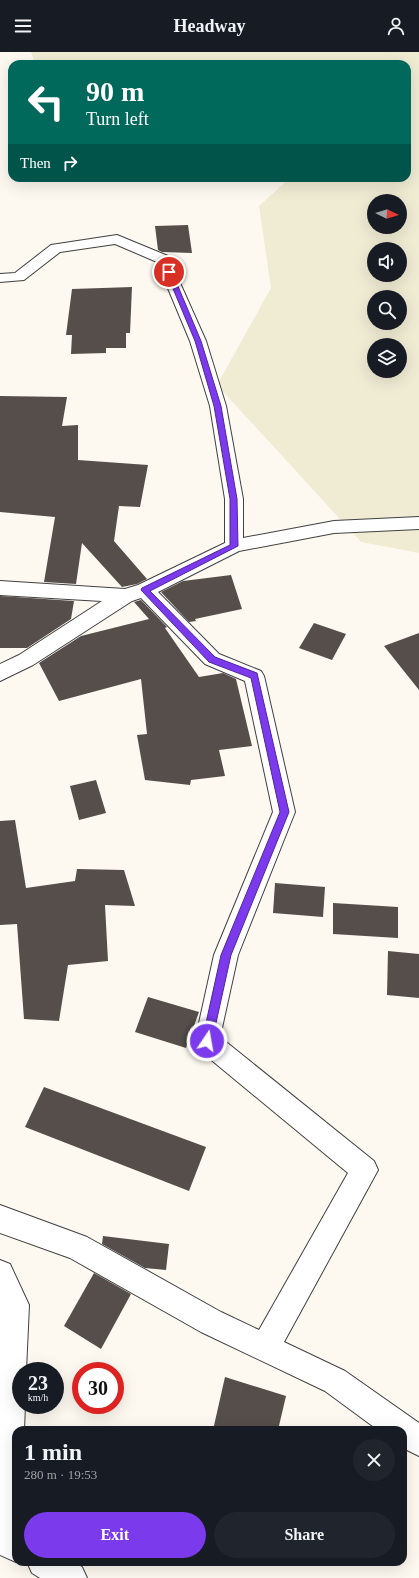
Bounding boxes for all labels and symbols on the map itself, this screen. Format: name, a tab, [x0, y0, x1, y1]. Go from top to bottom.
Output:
north arrow	[367, 194, 407, 234]
pin	[152, 255, 186, 289]
position arrow	[186, 1020, 228, 1062]
speed limit sign: 30	[72, 1362, 124, 1414]

